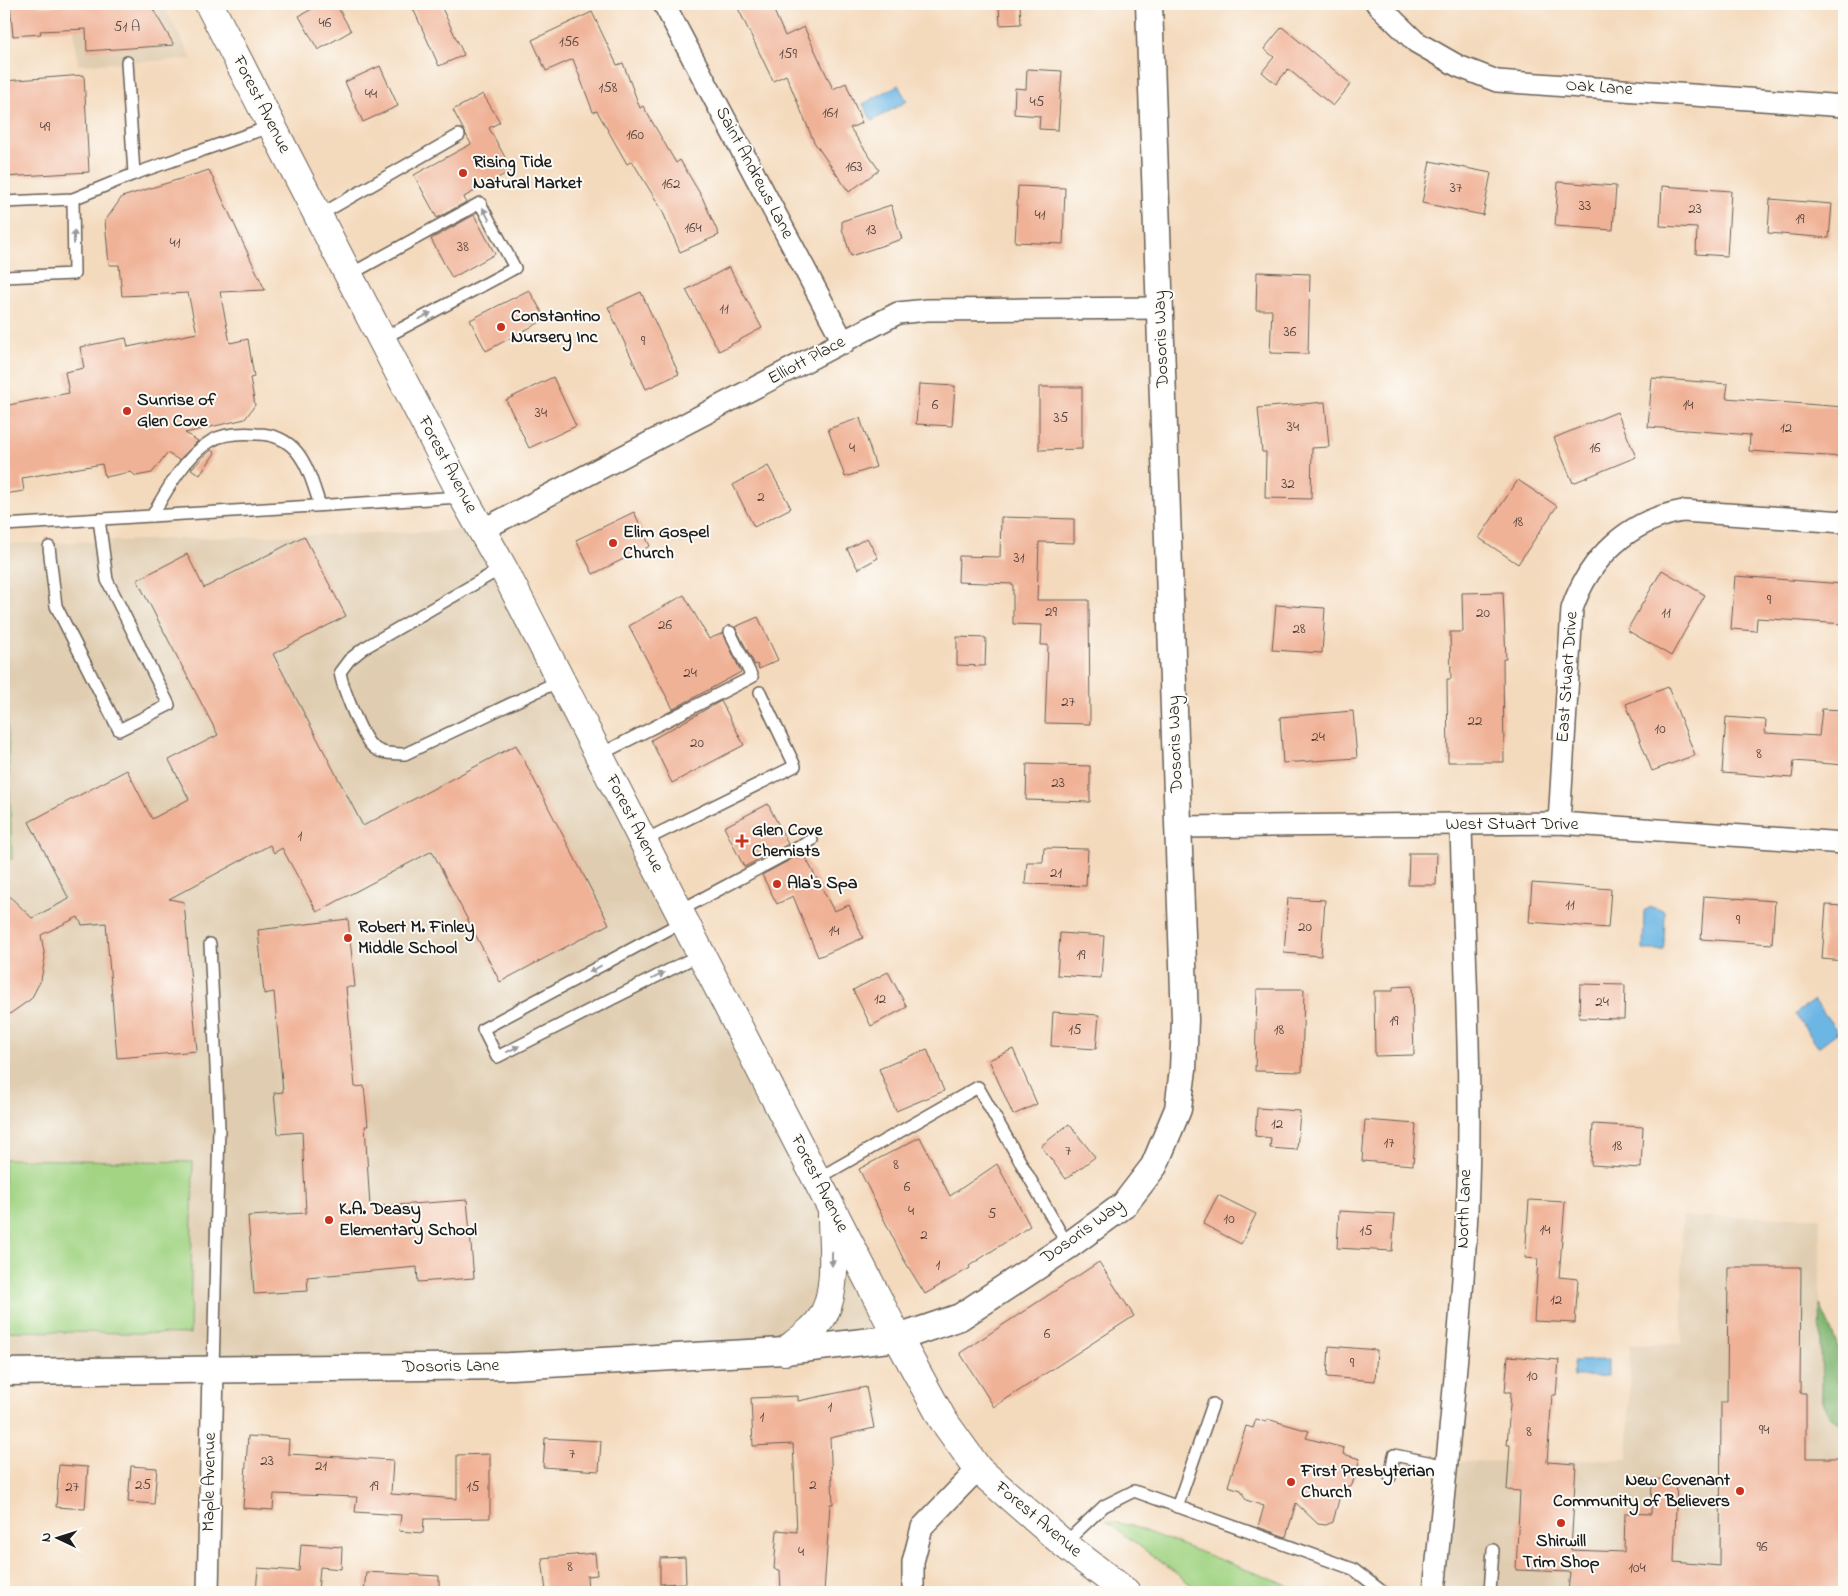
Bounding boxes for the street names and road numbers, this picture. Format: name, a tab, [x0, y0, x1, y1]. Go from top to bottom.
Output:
street label: Forest Avenue	[225, 51, 297, 159]
street label: Oak Lane	[1565, 73, 1634, 103]
street label: Saint Andrews Lane	[708, 102, 800, 245]
street label: Dosoris Way	[1147, 290, 1177, 389]
street label: Elliott Place	[764, 329, 851, 392]
street label: Forest Avenue	[410, 411, 484, 519]
street label: East Stuart Drive	[1550, 610, 1586, 744]
street label: Dosoris Way	[1161, 695, 1191, 794]
street label: Forest Avenue	[598, 770, 670, 878]
street label: West Stuart Drive	[1445, 812, 1579, 838]
street label: Forest Avenue	[783, 1130, 855, 1238]
street label: North Lane	[1451, 1168, 1479, 1249]
street label: Dosoris Way	[1035, 1193, 1130, 1272]
street label: Dosoris Lane	[401, 1353, 501, 1381]
street label: Maple Avenue	[196, 1431, 224, 1532]
street label: Forest Avenue	[988, 1475, 1088, 1565]

